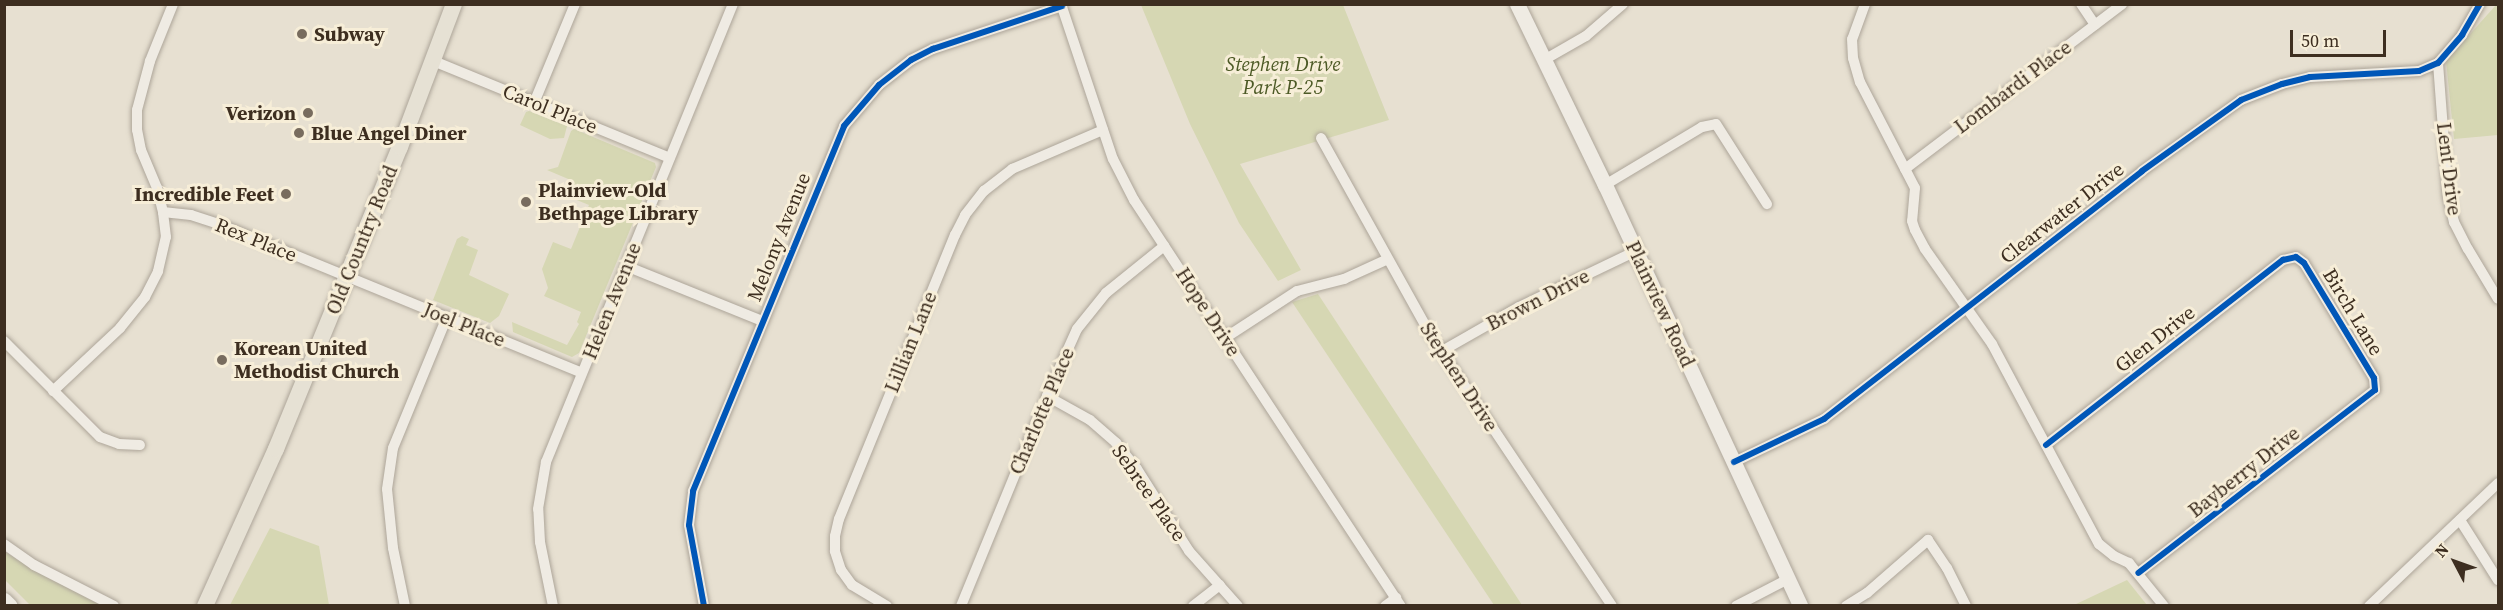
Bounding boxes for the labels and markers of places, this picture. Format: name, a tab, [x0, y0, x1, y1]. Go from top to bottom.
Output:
place label: Subway	[314, 22, 385, 46]
marker: Subway	[295, 27, 309, 41]
place label: Verizon	[226, 101, 296, 125]
marker: Verizon	[301, 106, 315, 120]
place label: Blue Angel Diner	[311, 121, 467, 145]
marker: Blue Angel Diner	[292, 126, 306, 140]
place label: Plainview-Old Bethpage Library	[538, 178, 698, 225]
place label: Incredible Feet	[134, 182, 274, 206]
marker: Incredible Feet	[279, 187, 293, 201]
marker: Plainview-Old Bethpage Library	[519, 195, 533, 209]
place label: Korean United Methodist Church	[234, 336, 399, 383]
marker: Korean United Methodist Church	[215, 353, 229, 367]

